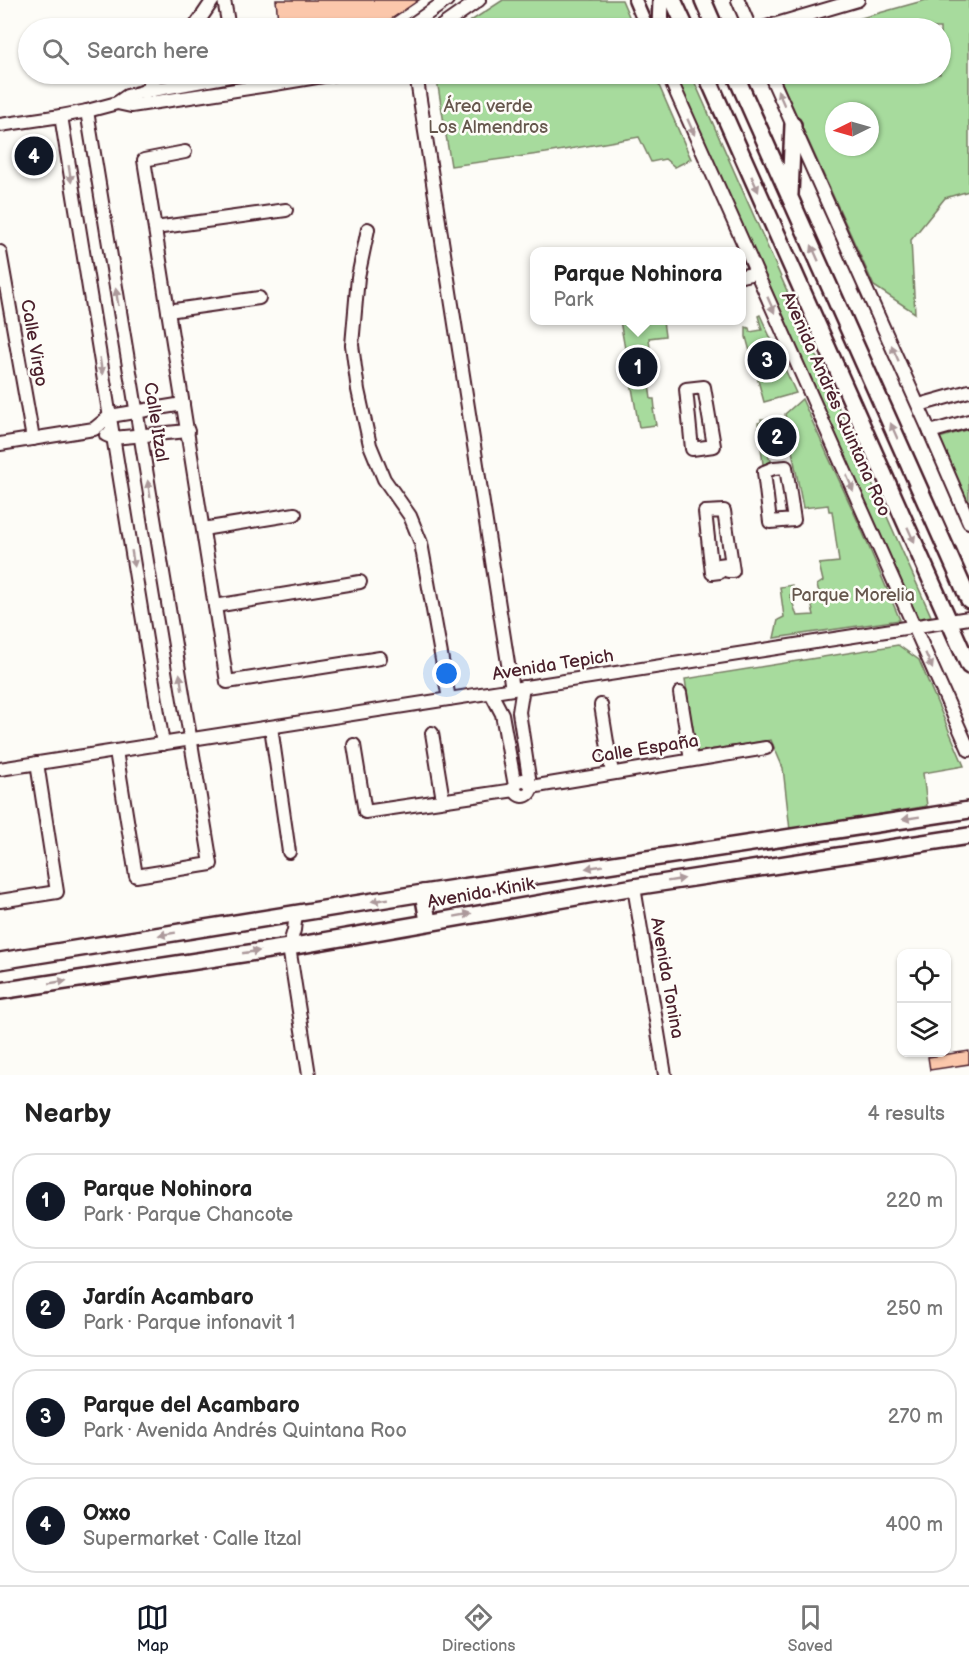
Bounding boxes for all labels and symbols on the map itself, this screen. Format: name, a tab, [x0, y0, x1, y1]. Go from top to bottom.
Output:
one-way arrow	[776, 89, 786, 107]
park label: Área verde Los Almendros	[428, 94, 548, 138]
north arrow	[825, 102, 879, 156]
one-way arrow	[687, 118, 697, 136]
pin: 4	[15, 134, 54, 178]
one-way arrow	[66, 164, 75, 183]
one-way arrow	[750, 176, 760, 194]
one-way arrow	[810, 243, 820, 261]
one-way arrow	[113, 287, 122, 306]
street label: Avenida Andrés Quintana Roo	[777, 288, 895, 520]
one-way arrow	[766, 296, 776, 314]
street label: Calle Virgo	[16, 298, 52, 388]
pin: 3	[748, 338, 786, 382]
pin: 1	[618, 344, 658, 389]
one-way arrow	[890, 344, 899, 362]
one-way arrow	[97, 357, 106, 376]
street label: Calle Itzal	[139, 381, 173, 463]
pin: 2	[758, 414, 796, 460]
one-way arrow	[889, 422, 898, 440]
one-way arrow	[845, 475, 855, 493]
one-way arrow	[145, 480, 154, 499]
one-way arrow	[907, 527, 916, 544]
one-way arrow	[129, 549, 138, 568]
park label: Parque Morelia	[791, 585, 915, 606]
street label: Avenida Tepich	[491, 645, 615, 685]
one-way arrow	[925, 653, 934, 670]
your location	[432, 659, 461, 688]
one-way arrow	[176, 672, 185, 691]
street label: Calle España	[590, 730, 700, 768]
one-way arrow	[902, 814, 921, 823]
one-way arrow	[584, 862, 603, 871]
street label: Avenida Kinik	[426, 873, 536, 913]
one-way arrow	[667, 875, 686, 884]
one-way arrow	[371, 896, 390, 905]
one-way arrow	[454, 911, 473, 920]
street label: Avenida Tonina	[646, 916, 688, 1040]
one-way arrow	[158, 930, 177, 939]
one-way arrow	[241, 948, 260, 957]
one-way arrow	[48, 977, 67, 986]

